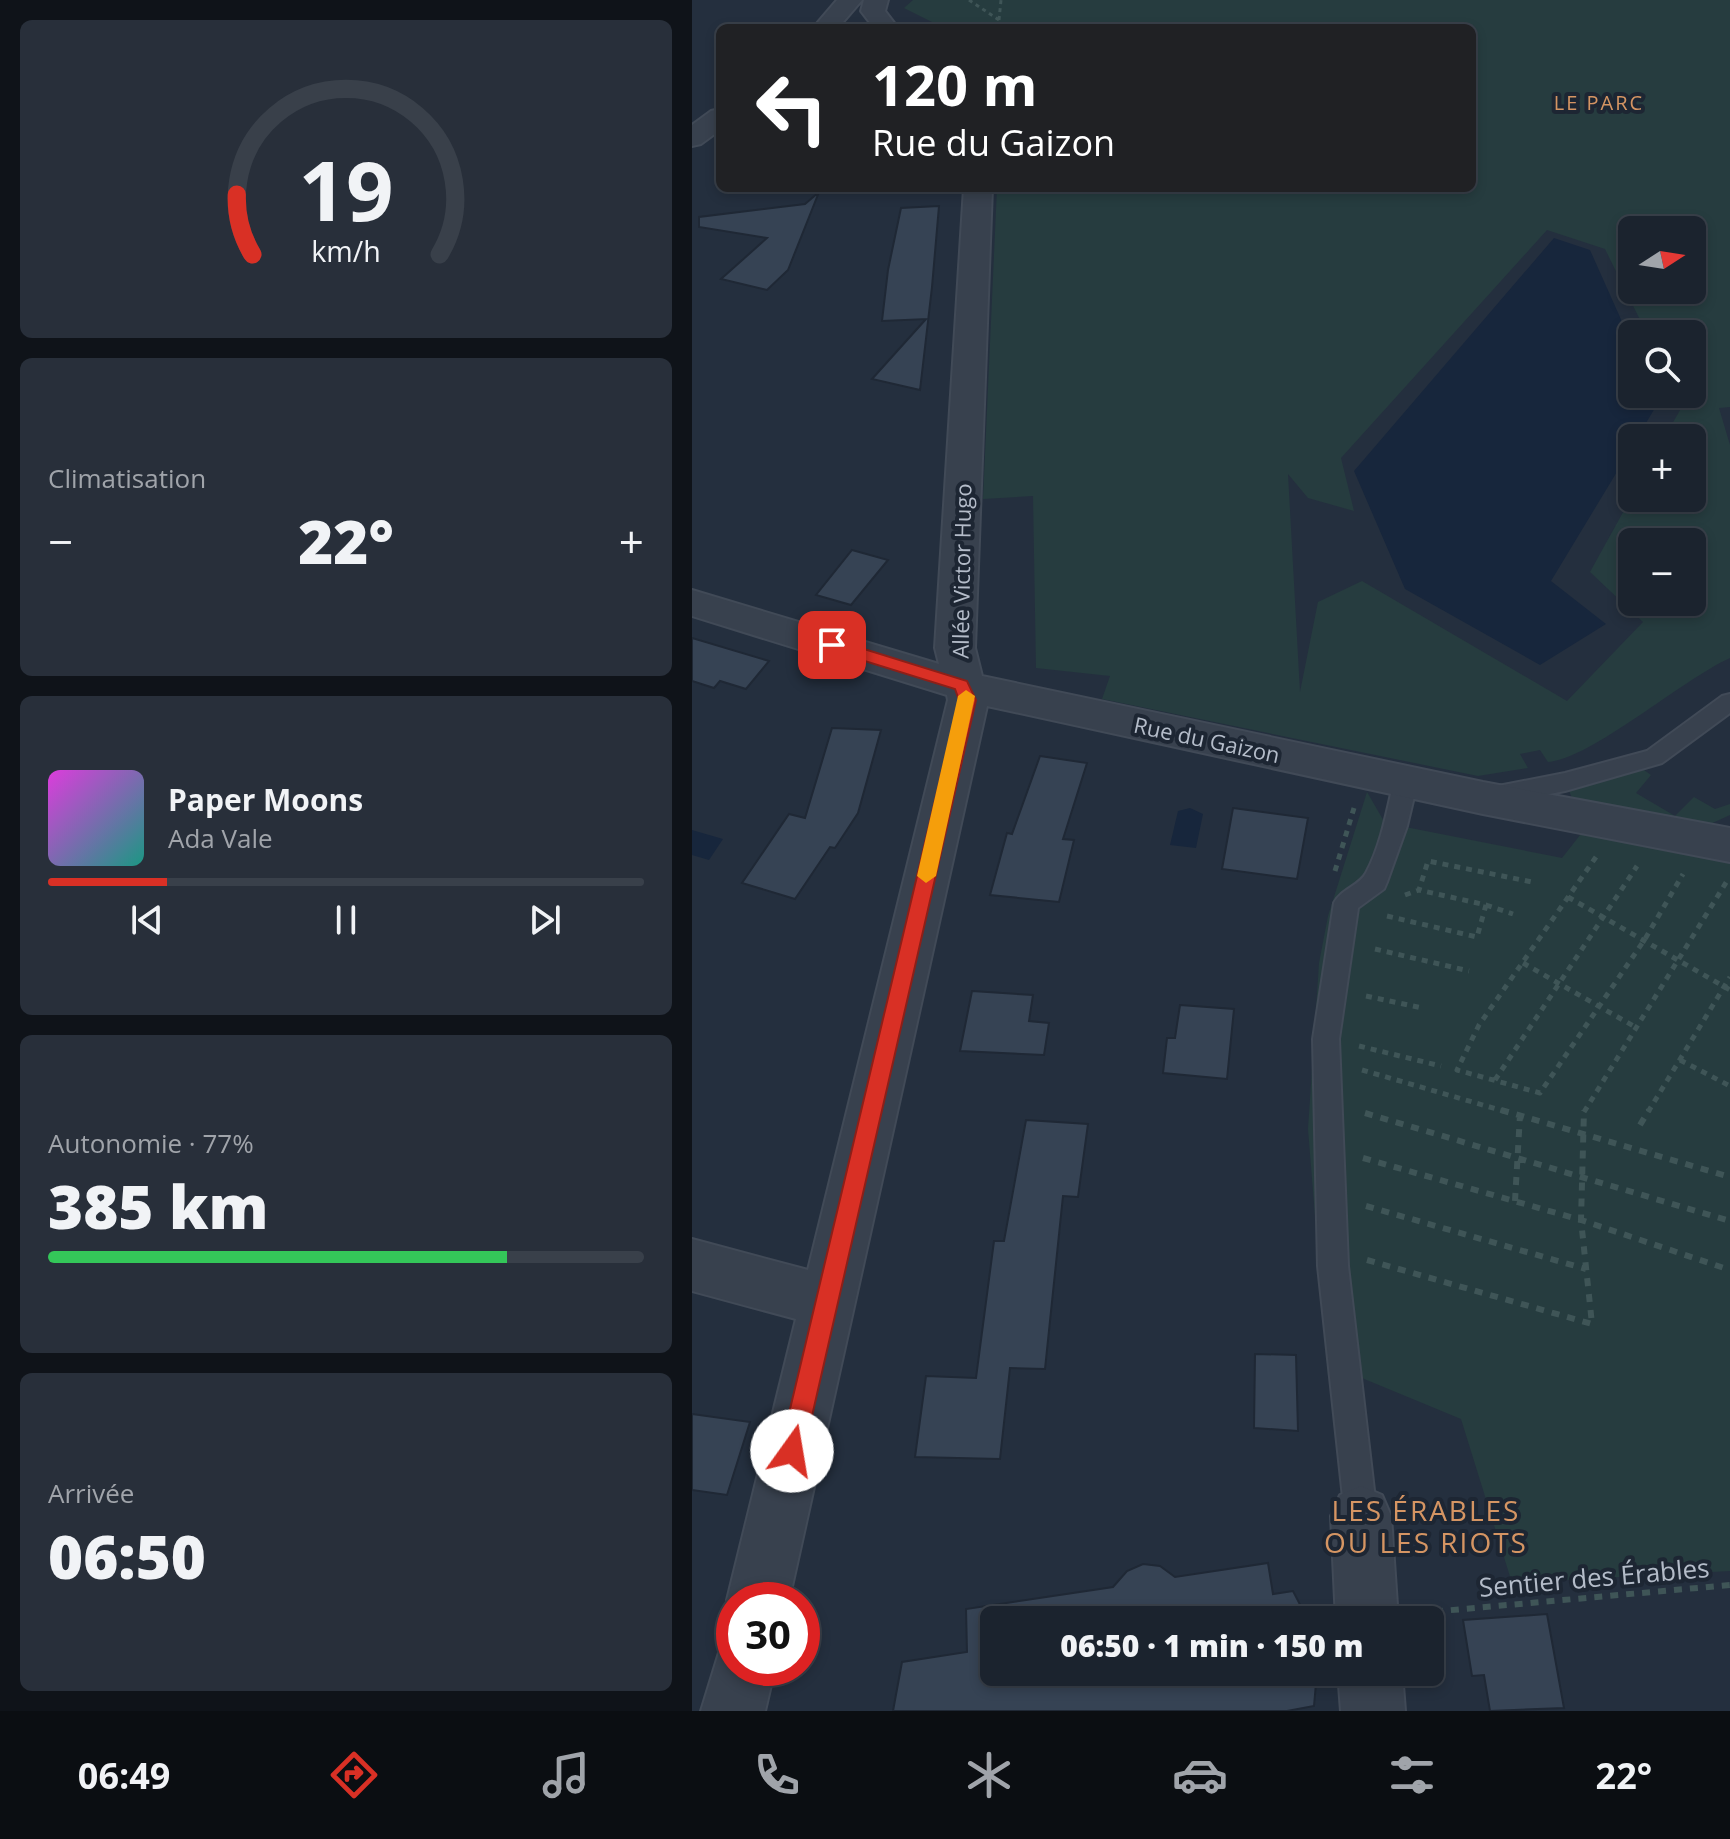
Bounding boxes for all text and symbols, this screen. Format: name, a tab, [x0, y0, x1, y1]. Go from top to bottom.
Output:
text: 120 m	[872, 46, 1038, 122]
icon: left	[740, 56, 844, 160]
district label: LE PARC	[1554, 89, 1644, 116]
text: Rue du Gaizon	[872, 118, 1115, 167]
text: 19	[298, 132, 394, 245]
north arrow	[1618, 216, 1706, 304]
map controls	[1618, 216, 1706, 616]
text: km/h	[311, 231, 381, 270]
button: search	[1618, 320, 1706, 408]
button: +	[1618, 424, 1706, 512]
text: Climatisation	[48, 460, 206, 496]
street label: Allée Victor Hugo	[944, 483, 978, 659]
text: 22°	[298, 500, 394, 582]
text: −	[48, 511, 73, 571]
text: +	[619, 511, 644, 571]
button: −	[1618, 528, 1706, 616]
pin	[798, 611, 866, 679]
icon: arrive	[810, 623, 854, 667]
street label: Rue du Gaizon	[1131, 709, 1283, 769]
text: Paper Moons	[168, 779, 363, 820]
text: Ada Vale	[168, 820, 273, 856]
icon: previous	[125, 898, 169, 942]
icon: pause	[324, 898, 368, 942]
icon: next	[523, 898, 567, 942]
text: Autonomie · 77%	[48, 1125, 254, 1161]
text: 385 km	[48, 1165, 269, 1247]
position arrow	[750, 1409, 834, 1493]
text: Arrivée	[48, 1475, 134, 1511]
district label: LES ÉRABLES OU LES RIOTS	[1324, 1491, 1528, 1561]
text: 06:50	[48, 1515, 206, 1597]
street label: Sentier des Érables	[1477, 1549, 1711, 1605]
speed limit sign: 30	[716, 1582, 820, 1686]
text: 06:50 · 1 min · 150 m	[1060, 1625, 1364, 1666]
icon: directions	[326, 1747, 382, 1803]
icon: music	[538, 1747, 594, 1803]
icon: phone	[749, 1747, 805, 1803]
icon: climate	[961, 1747, 1017, 1803]
icon: car	[1172, 1747, 1228, 1803]
icon: filters	[1384, 1747, 1440, 1803]
text: 06:49	[78, 1751, 170, 1800]
text: 22°	[1596, 1751, 1652, 1800]

